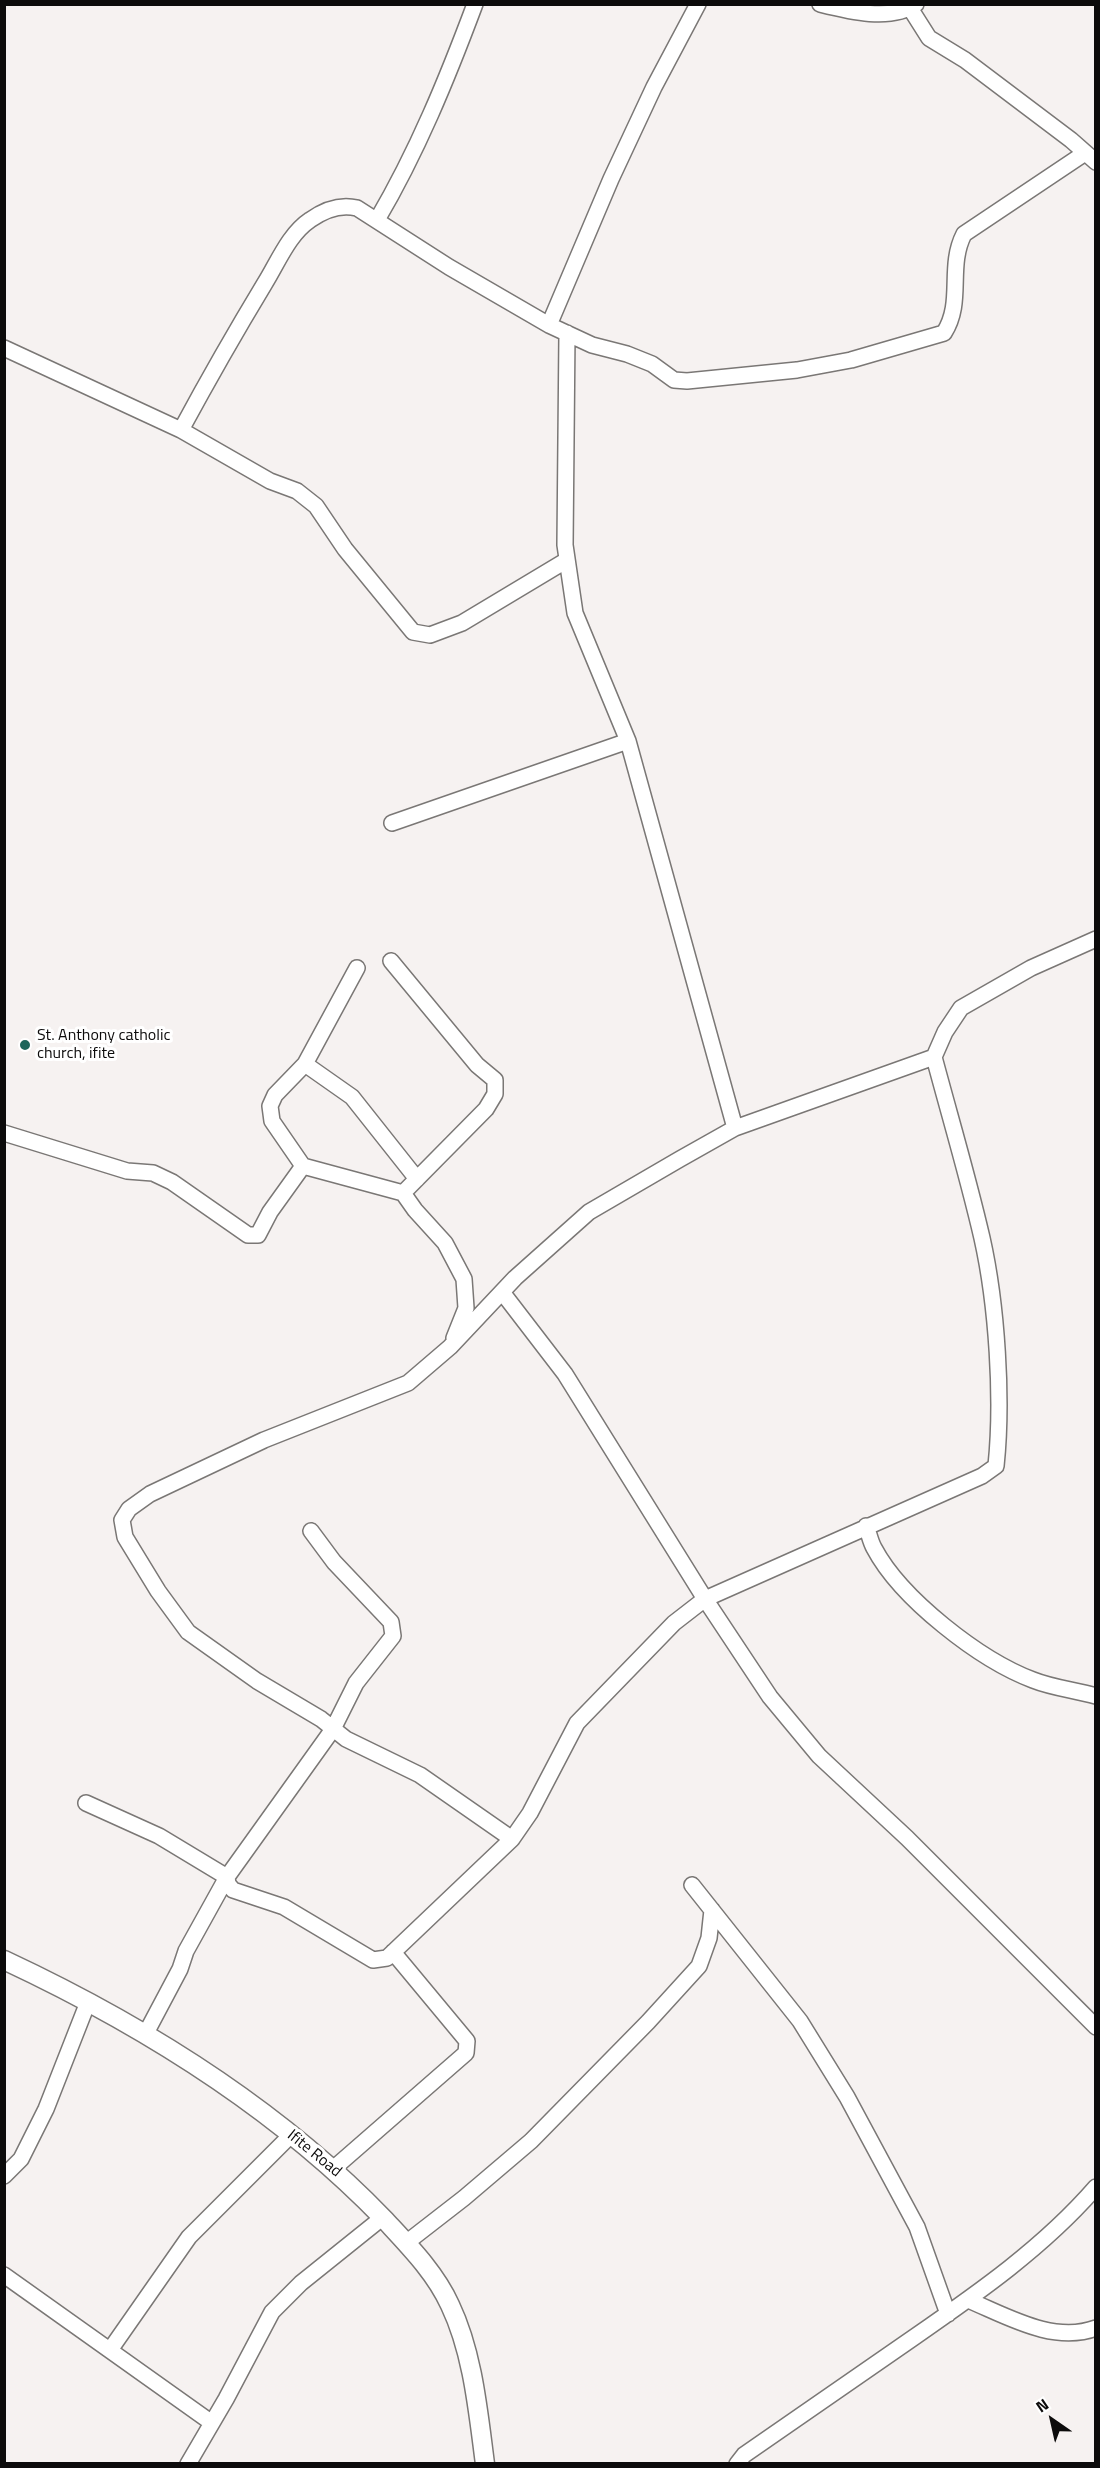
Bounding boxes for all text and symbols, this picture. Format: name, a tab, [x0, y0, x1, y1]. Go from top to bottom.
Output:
place label: St. Anthony catholic church, ifite	[37, 1026, 170, 1064]
marker: St. Anthony catholic church, ifite	[18, 1038, 32, 1052]
street label: Ifite Road	[283, 2126, 345, 2182]
north arrow	[1022, 2390, 1082, 2450]
text: N	[1031, 2392, 1053, 2418]

